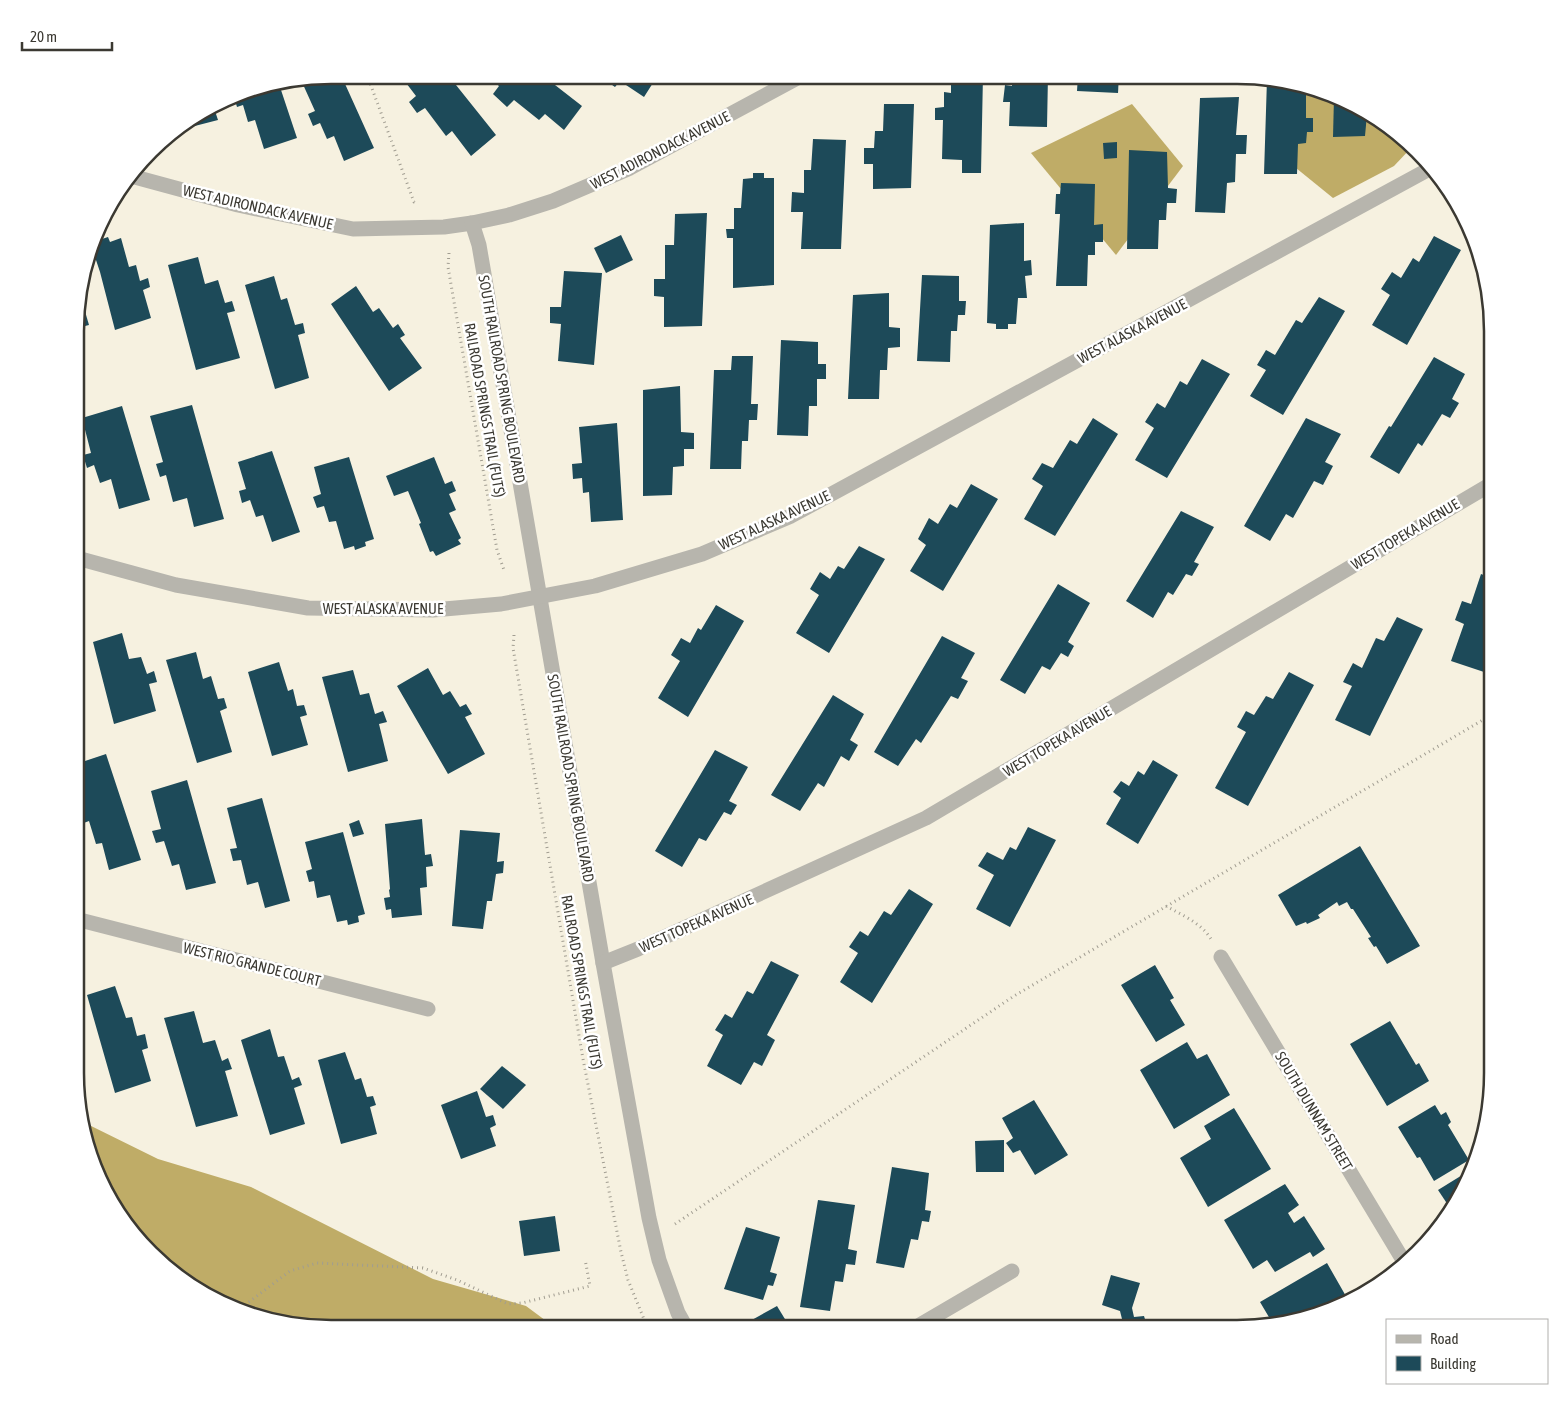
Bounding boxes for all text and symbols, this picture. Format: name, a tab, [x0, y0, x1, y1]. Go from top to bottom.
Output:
scale bar	[22, 20, 112, 52]
text: 20 m	[30, 28, 57, 45]
street label: WEST ADIRONDACK AVENUE	[588, 107, 733, 192]
street label: WEST ADIRONDACK AVENUE	[181, 181, 335, 233]
street label: SOUTH RAILROAD SPRING BOULEVARD	[475, 274, 529, 484]
street label: WEST ALASKA AVENUE	[1075, 295, 1190, 367]
street label: RAILROAD SPRINGS TRAIL (FUTS)	[461, 322, 509, 498]
street label: WEST ALASKA AVENUE	[716, 487, 833, 553]
street label: WEST TOPEKA AVENUE	[1348, 495, 1462, 573]
street label: WEST ALASKA AVENUE	[323, 600, 444, 617]
street label: SOUTH RAILROAD SPRING BOULEVARD	[544, 673, 598, 883]
street label: WEST TOPEKA AVENUE	[1000, 702, 1114, 780]
street label: WEST TOPEKA AVENUE	[637, 890, 756, 956]
street label: RAILROAD SPRINGS TRAIL (FUTS)	[558, 894, 606, 1070]
street label: WEST RIO GRANDE COURT	[182, 939, 323, 989]
street label: SOUTH DUNNAM STREET	[1272, 1049, 1356, 1174]
legend	[1386, 1319, 1548, 1384]
text: Road	[1430, 1330, 1459, 1347]
text: Building	[1430, 1355, 1476, 1372]

